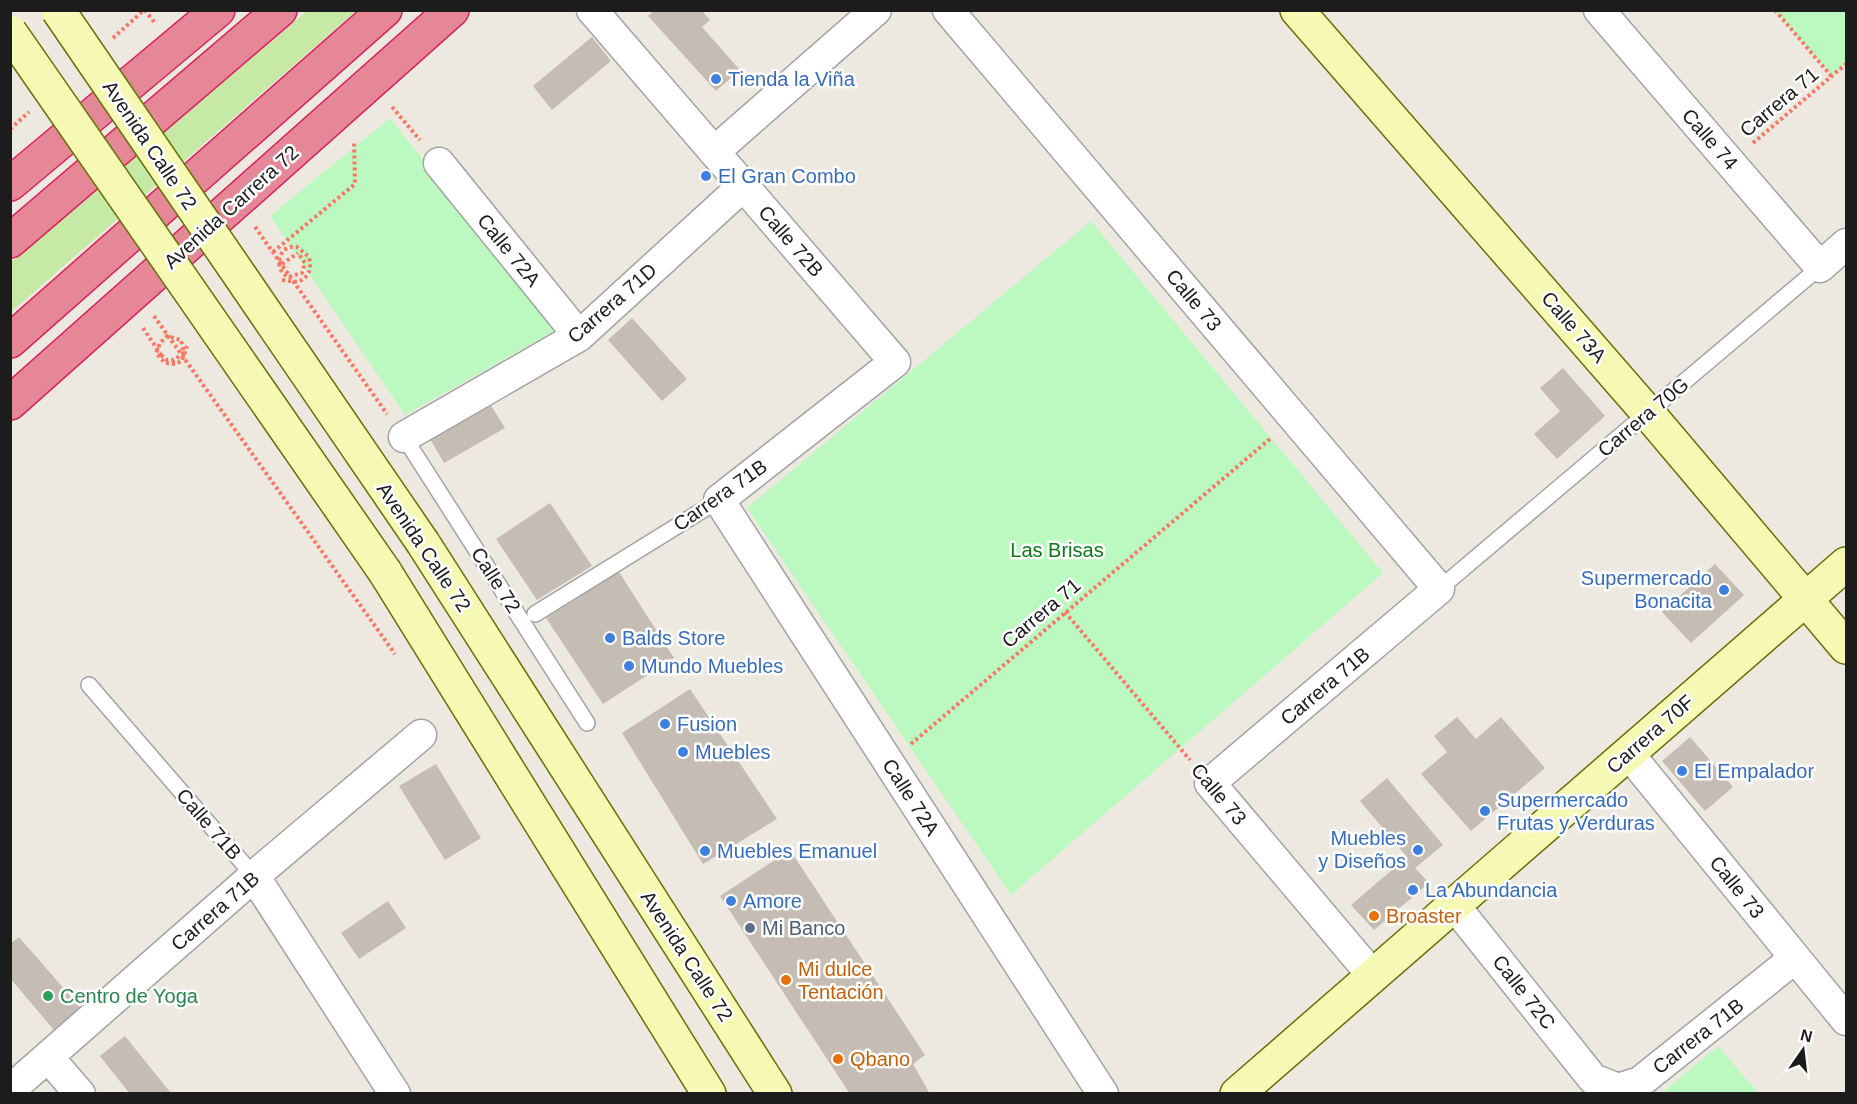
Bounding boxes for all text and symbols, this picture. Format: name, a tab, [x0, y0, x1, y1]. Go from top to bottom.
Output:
street label: Carrera 71	[1735, 63, 1823, 141]
place label: Tienda la Viña	[728, 68, 856, 90]
marker: Tienda la Viña	[709, 72, 723, 86]
street label: Avenida Calle 72	[99, 76, 201, 214]
street label: Calle 74	[1678, 104, 1742, 174]
street label: Avenida Carrera 72	[159, 141, 303, 273]
place label: El Gran Combo	[718, 165, 856, 187]
marker: El Gran Combo	[699, 169, 713, 183]
street label: Calle 72B	[754, 201, 828, 281]
street label: Calle 72A	[473, 209, 545, 291]
street label: Carrera 71D	[563, 259, 661, 347]
street label: Calle 73	[1162, 265, 1226, 335]
street label: Calle 73A	[1537, 287, 1611, 367]
street label: Carrera 70G	[1593, 373, 1693, 461]
street label: Carrera 71B	[669, 455, 771, 535]
street label: Avenida Calle 72	[373, 478, 475, 616]
park label: Las Brisas	[1010, 539, 1104, 561]
street label: Calle 72	[467, 543, 525, 617]
place label: Supermercado Bonacita	[1581, 567, 1713, 612]
street label: Carrera 71	[997, 574, 1085, 652]
marker: Supermercado Bonacita	[1717, 583, 1731, 597]
place label: Balds Store	[622, 627, 725, 649]
marker: Balds Store	[603, 631, 617, 645]
street label: Carrera 71B	[1276, 643, 1374, 729]
place label: Mundo Muebles	[641, 655, 783, 677]
marker: Mundo Muebles	[622, 659, 636, 673]
street label: Carrera 70F	[1602, 690, 1698, 778]
place label: Fusion	[677, 713, 737, 735]
marker: Fusion	[658, 717, 672, 731]
place label: Muebles	[695, 741, 771, 763]
marker: Muebles	[676, 745, 690, 759]
street label: Calle 72A	[878, 755, 944, 840]
street label: Calle 73	[1187, 759, 1251, 829]
place label: El Empalador	[1694, 760, 1814, 782]
marker: El Empalador	[1675, 764, 1689, 778]
street label: Calle 71B	[172, 784, 246, 864]
place label: Supermercado Frutas y Verduras	[1497, 789, 1655, 834]
marker: Supermercado Frutas y Verduras	[1478, 804, 1492, 818]
place label: Muebles y Diseños	[1318, 827, 1406, 872]
place label: Muebles Emanuel	[717, 840, 877, 862]
marker: Muebles y Diseños	[1411, 843, 1425, 857]
marker: Muebles Emanuel	[698, 844, 712, 858]
street label: Calle 73	[1705, 852, 1769, 922]
street label: Carrera 71B	[167, 867, 263, 955]
place label: La Abundancia	[1425, 879, 1558, 901]
marker: La Abundancia	[1406, 883, 1420, 897]
street label: Avenida Calle 72	[637, 887, 737, 1025]
place label: Amore	[743, 890, 802, 912]
marker: Amore	[724, 894, 738, 908]
place label: Broaster	[1386, 905, 1462, 927]
marker: Broaster	[1367, 909, 1381, 923]
place label: Mi Banco	[762, 917, 845, 939]
marker: Mi Banco	[743, 921, 757, 935]
street label: Calle 72C	[1488, 951, 1560, 1033]
place label: Mi dulce Tentación	[798, 958, 884, 1003]
marker: Mi dulce Tentación	[779, 973, 793, 987]
place label: Centro de Yoga	[60, 985, 199, 1007]
marker: Centro de Yoga	[41, 989, 55, 1003]
street label: Carrera 71B	[1648, 994, 1748, 1078]
north arrow	[1773, 1020, 1833, 1080]
text: N	[1799, 1026, 1814, 1046]
place label: Qbano	[850, 1048, 910, 1070]
marker: Qbano	[831, 1052, 845, 1066]

